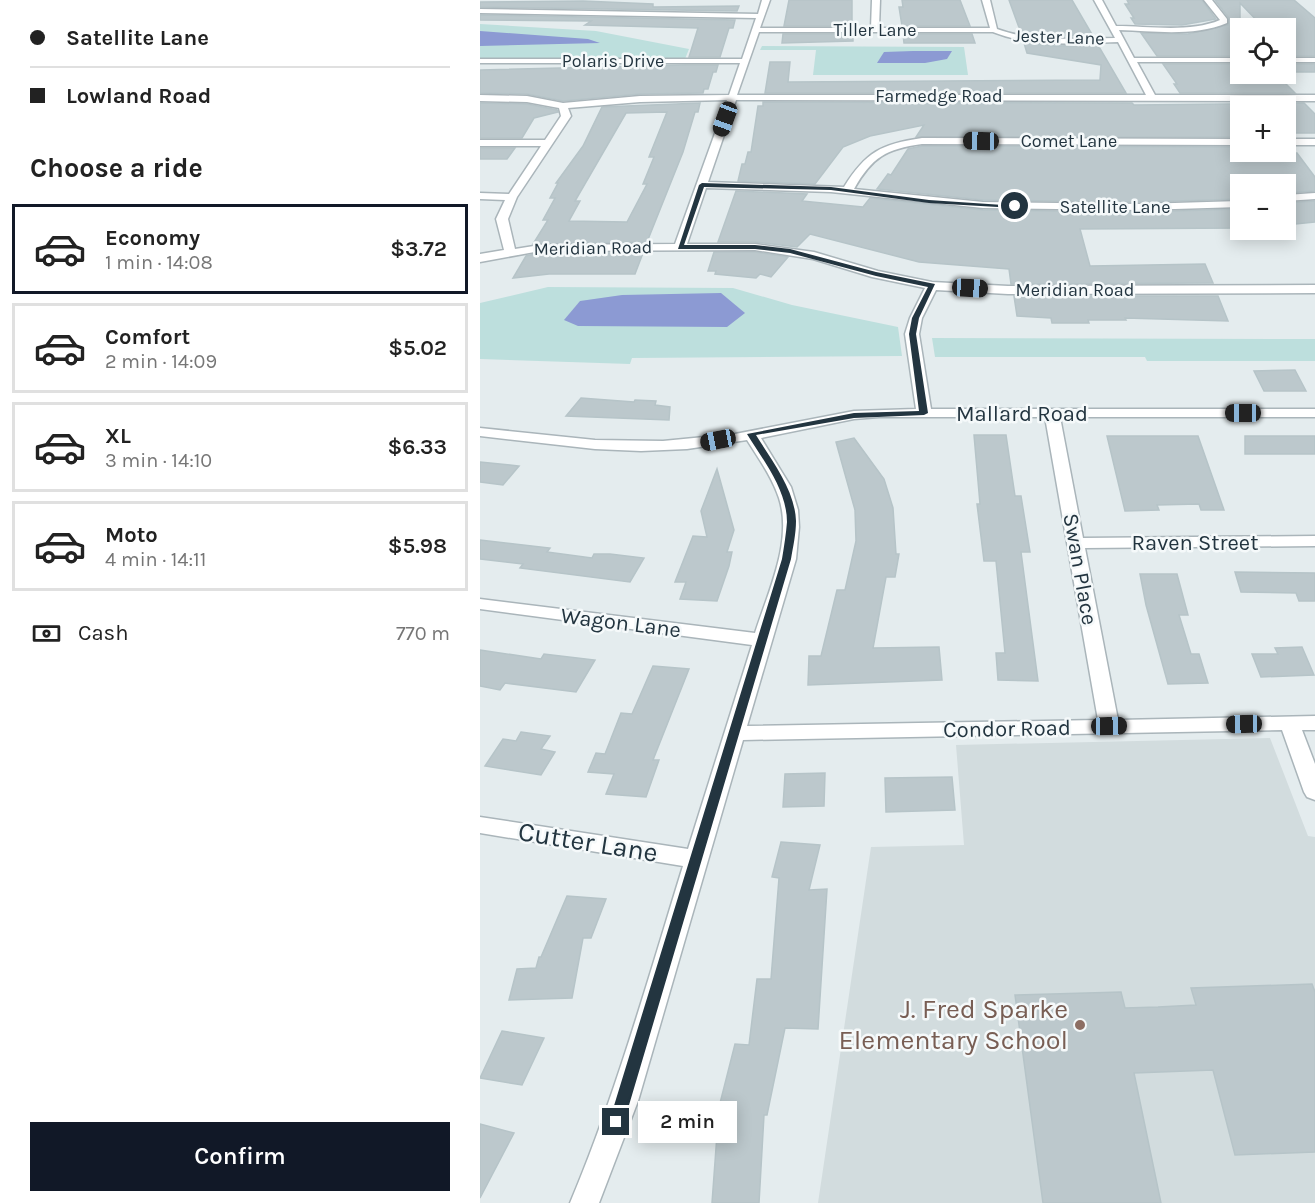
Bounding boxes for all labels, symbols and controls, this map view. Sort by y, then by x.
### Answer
map controls [1230,18,1296,240]
button: locate [1230,18,1296,84]
street label: Tiller Lane [834,19,916,41]
street label: Jester Lane [1013,24,1105,50]
text: Satellite Lane [66,25,209,51]
street label: Polaris Drive [562,50,664,72]
text: Lowland Road [66,83,211,109]
street label: Farmedge Road [875,85,1003,107]
button: + [1230,96,1296,162]
car [710,99,740,139]
street label: Comet Lane [1021,130,1117,152]
car [963,132,999,150]
text: Choose a ride [30,152,203,184]
button: − [1230,174,1296,240]
route start [1001,192,1028,219]
street label: Satellite Lane [1060,196,1170,218]
icon: car [33,222,87,276]
text: Economy [105,225,200,251]
text: $3.72 [390,236,447,262]
street label: Meridian Road [533,236,653,260]
text: 1 min · 14:08 [105,251,213,274]
car [952,278,988,298]
street label: Meridian Road [1016,279,1134,301]
icon: car [33,321,87,375]
text: Comfort [105,324,190,350]
text: $5.02 [388,335,447,361]
text: 2 min · 14:09 [105,350,217,373]
street label: Mallard Road [956,401,1088,427]
car [1225,404,1261,422]
icon: car [33,420,87,474]
text: XL [105,423,131,449]
car [699,428,737,452]
text: $6.33 [388,434,447,460]
text: 3 min · 14:10 [105,449,212,472]
street label: Swan Place [1057,511,1103,627]
icon: car [33,519,87,573]
text: Moto [105,522,158,548]
street label: Raven Street [1132,530,1258,556]
text: $5.98 [388,533,447,559]
text: 4 min · 14:11 [105,548,206,571]
street label: Wagon Lane [559,603,683,643]
icon: cash [30,617,63,650]
text: Cash [78,620,128,646]
text: 770 m [396,622,450,645]
street label: Condor Road [943,715,1071,743]
car [1226,715,1262,733]
car [1091,717,1127,735]
street label: Cutter Lane [516,815,660,869]
place label: J. Fred Sparke Elementary School [839,993,1068,1056]
marker: J. Fred Sparke Elementary School [1073,1018,1087,1032]
callout: 2 min [637,1101,736,1143]
route end [602,1108,629,1135]
text: 2 min [660,1110,715,1133]
button: Confirm [30,1122,450,1191]

